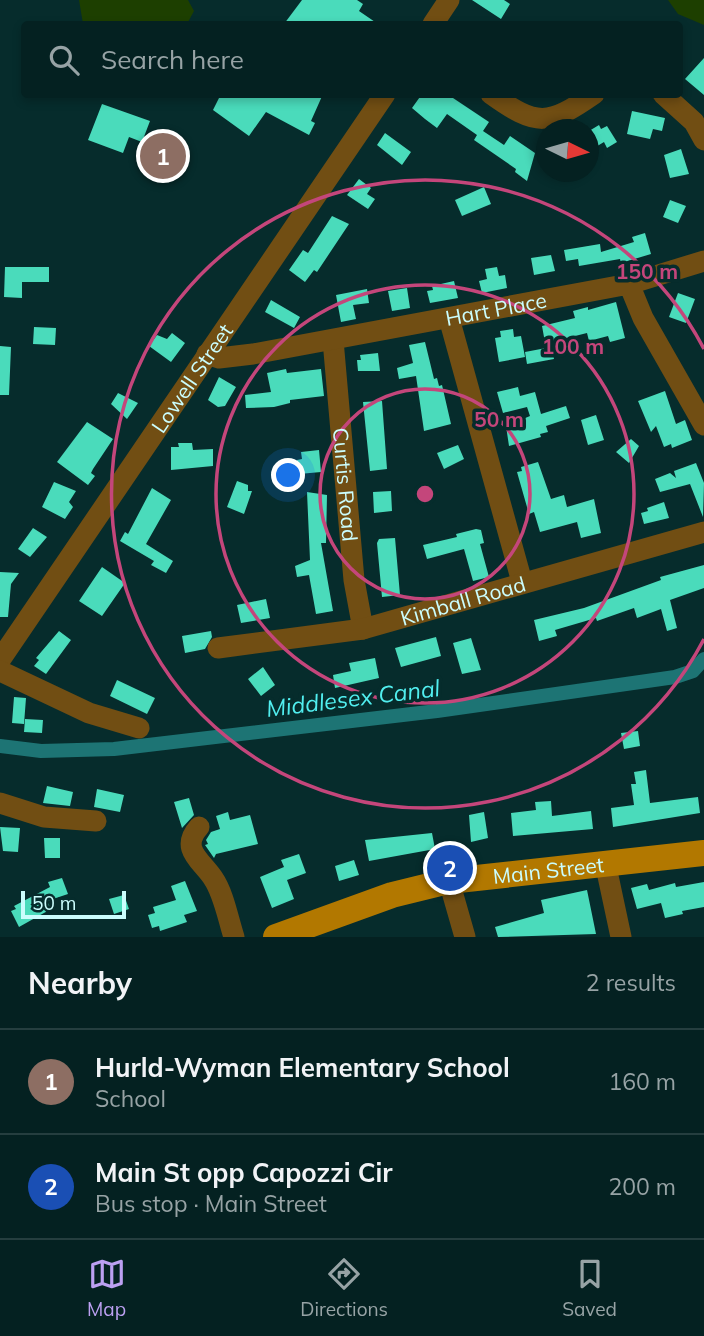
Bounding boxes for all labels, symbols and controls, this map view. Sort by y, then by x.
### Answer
search box [21,21,683,98]
icon: search [45,41,83,79]
text: Search here [101,43,244,76]
north arrow [536,119,599,182]
pin: 1 [140,130,186,182]
text: 150 m [616,258,678,284]
street label: Hart Place [443,287,549,331]
street label: Lowell Street [146,319,238,438]
text: 100 m [542,333,604,359]
text: 50 m [474,406,524,432]
street label: Curtis Road [328,426,364,542]
your location [271,458,305,492]
centre of rings [413,482,437,506]
street label: Kimball Road [397,570,528,631]
water label: Middlesex Canal [264,673,442,723]
pin: 2 [427,842,473,894]
street label: Main Street [491,851,605,889]
scale bar [21,888,126,920]
text: 50 m [32,891,76,915]
text: Nearby [28,964,132,1002]
text: 2 results [586,968,676,997]
text: Hurld-Wyman Elementary School [95,1051,510,1084]
text: 1 [44,1067,58,1096]
text: 160 m [608,1067,676,1096]
text: School [95,1084,166,1113]
text: Main St opp Capozzi Cir [95,1156,393,1189]
text: 2 [44,1172,58,1201]
text: 200 m [608,1172,676,1201]
text: Bus stop · Main Street [95,1189,327,1218]
tab: Map [87,1255,126,1321]
tab: Directions [300,1255,388,1321]
tab: Saved [562,1255,617,1321]

